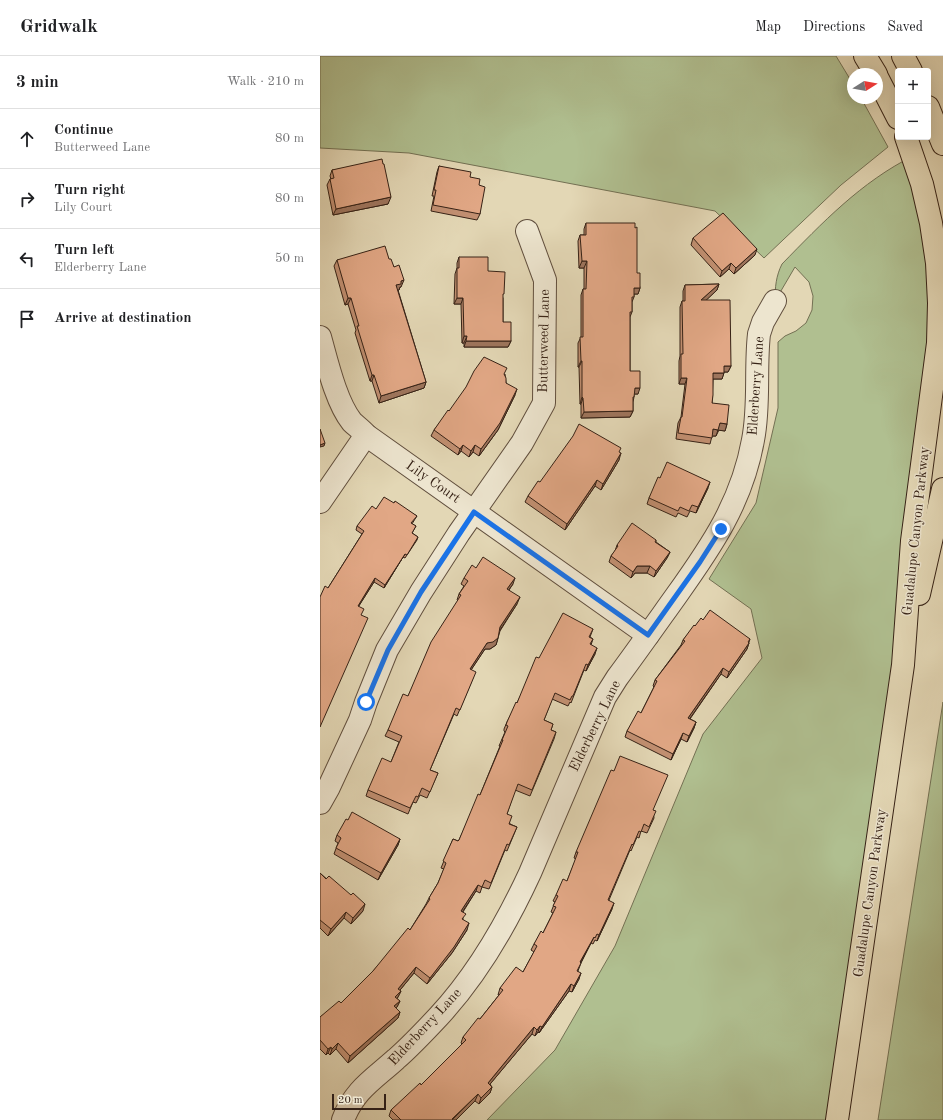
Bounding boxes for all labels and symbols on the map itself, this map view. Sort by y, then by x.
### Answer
north arrow [847,68,883,104]
street label: Butterweed Lane [536,289,552,393]
street label: Elderberry Lane [746,336,766,436]
street label: Guadalupe Canyon Parkway [900,445,932,616]
street label: Lily Court [403,458,463,506]
route end [712,520,730,538]
street label: Elderberry Lane [567,678,623,774]
route start [357,693,375,711]
street label: Guadalupe Canyon Parkway [851,807,889,978]
street label: Elderberry Lane [386,986,464,1068]
scale bar [332,1092,386,1111]

